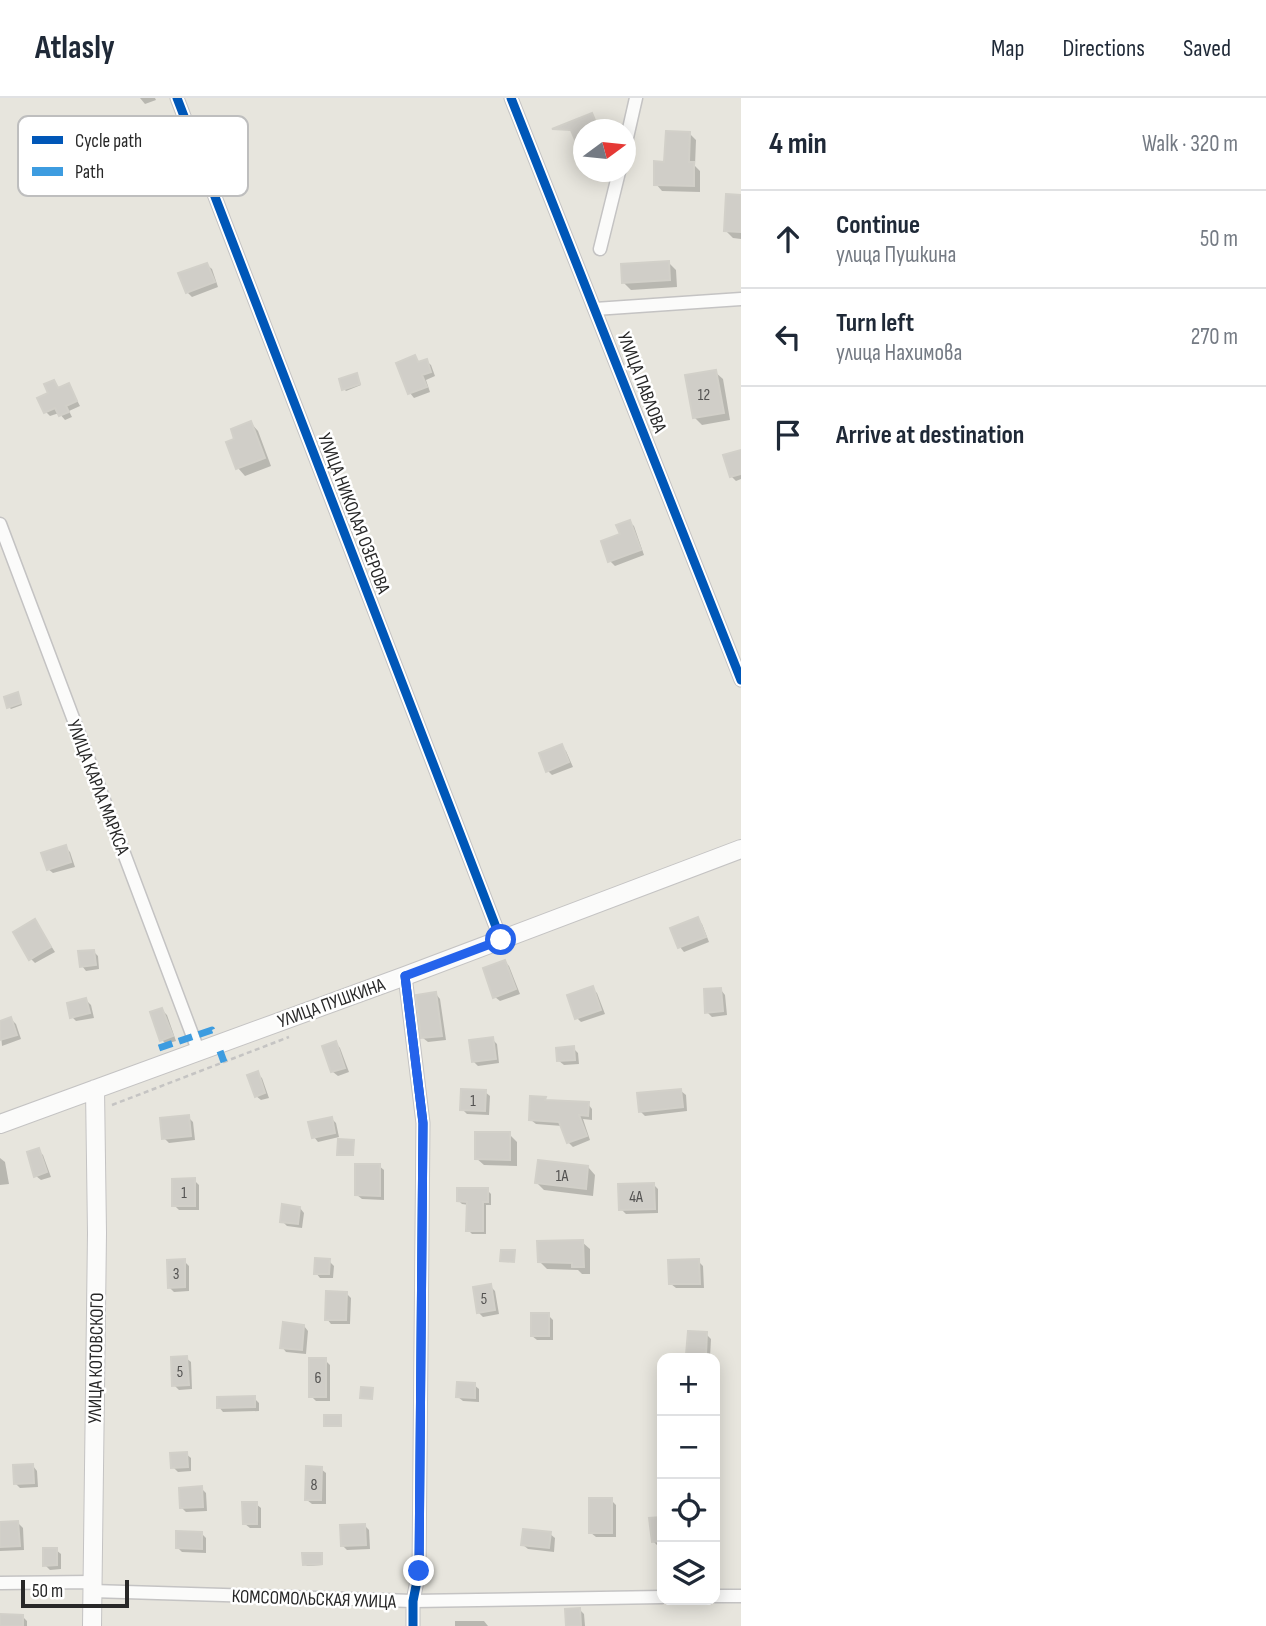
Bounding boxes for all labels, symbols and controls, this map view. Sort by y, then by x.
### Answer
text: Atlasly [35,28,115,68]
text: Map [991,34,1024,63]
text: Directions [1062,34,1145,63]
text: Saved [1183,34,1231,63]
legend [18,116,248,196]
north arrow [573,119,636,182]
text: 4 min [769,126,827,162]
text: Cycle path [75,130,142,153]
text: Walk · 320 m [1142,130,1238,158]
text: Path [75,161,104,184]
text: Continue [836,210,920,241]
icon: ahead [769,220,807,258]
text: 50 m [1200,225,1238,253]
text: улица Пушкина [836,241,956,269]
text: Turn left [836,308,914,339]
icon: left [769,318,807,356]
text: 270 m [1191,323,1238,351]
street label: УЛИЦА ПАВЛОВА [612,329,672,437]
text: улица Нахимова [836,339,962,367]
house number: 12 [698,386,710,405]
icon: arrive [769,416,807,454]
text: Arrive at destination [836,420,1024,451]
street label: УЛИЦА НИКОЛАЯ ОЗЕРОВА [312,430,395,598]
street label: УЛИЦА КАРЛА МАРКСА [61,717,134,859]
route start [485,924,516,955]
street label: УЛИЦА ПУШКИНА [275,973,389,1033]
house number: 1 [470,1092,476,1111]
house number: 1А [556,1167,568,1186]
house number: 1 [181,1184,187,1203]
house number: 4А [629,1188,643,1207]
house number: 3 [173,1265,179,1284]
house number: 5 [481,1290,487,1309]
street label: УЛИЦА КОТОВСКОГО [84,1292,109,1424]
map controls [657,1353,720,1605]
button: + [657,1353,720,1416]
house number: 5 [177,1363,183,1382]
house number: 6 [314,1369,322,1388]
button: − [657,1416,720,1479]
house number: 8 [310,1476,318,1495]
button: locate [657,1479,720,1542]
button: layers [657,1542,720,1605]
route end [403,1555,434,1586]
scale bar [21,1577,130,1609]
text: 50 m [32,1580,63,1603]
street label: КОМСОМОЛЬСКАЯ УЛИЦА [231,1585,397,1614]

